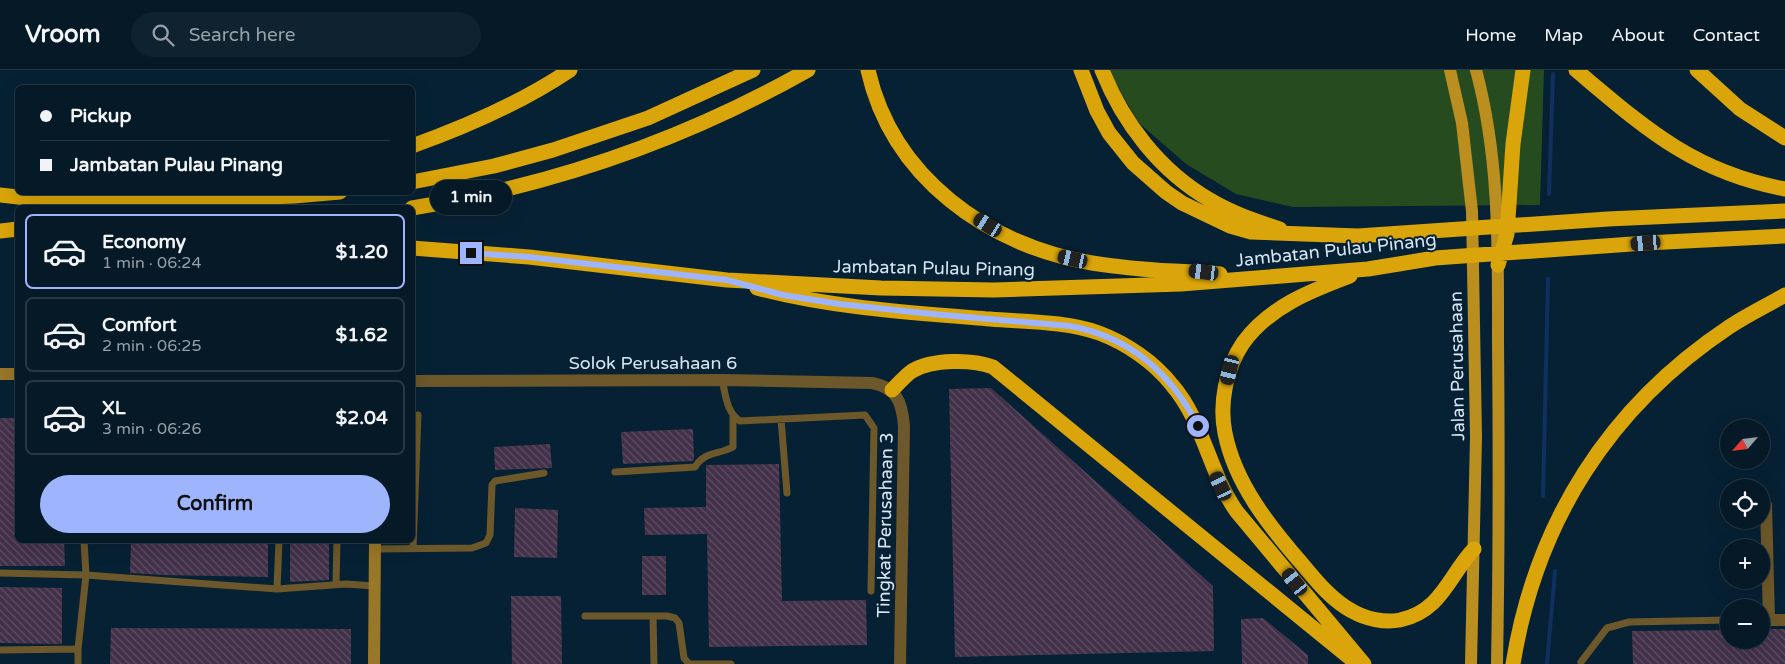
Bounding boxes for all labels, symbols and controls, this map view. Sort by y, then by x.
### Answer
search box [131,12,481,57]
text: Vroom [25,20,101,49]
icon: search [149,21,177,49]
text: Search here [189,24,296,46]
text: Home [1465,24,1516,46]
text: Map [1544,24,1583,46]
text: About [1611,24,1665,46]
text: Contact [1693,24,1760,46]
text: Pickup [70,105,131,127]
text: Jambatan Pulau Pinang [70,154,283,176]
callout: 1 min [430,180,512,216]
text: 1 min [450,187,492,207]
car [971,211,1004,239]
icon: car [42,229,87,274]
street label: Jambatan Pulau Pinang [1234,229,1438,271]
text: Economy [102,231,186,253]
car [1630,234,1661,252]
text: $1.20 [336,241,388,263]
route end [460,242,482,264]
car [1056,248,1089,270]
text: 1 min · 06:24 [102,253,201,273]
street label: Jambatan Pulau Pinang [833,255,1035,281]
car [1188,263,1219,281]
street label: Jalan Perusahaan [1445,291,1469,441]
icon: car [42,312,87,357]
text: Comfort [102,314,176,336]
text: $1.62 [336,324,388,346]
text: 2 min · 06:25 [102,336,201,356]
street label: Solok Perusahaan 6 [569,352,737,374]
car [1219,354,1240,386]
icon: car [42,395,87,440]
text: XL [102,397,126,419]
text: $2.04 [336,407,388,429]
route start [1187,415,1209,437]
text: 3 min · 06:26 [102,419,201,439]
north arrow [1720,419,1770,469]
map controls [1720,419,1770,649]
street label: Tingkat Perusahaan 3 [872,432,898,618]
car [1207,469,1234,503]
button: Confirm [40,475,390,533]
button: locate [1720,479,1770,529]
button: + [1720,539,1770,589]
car [1279,566,1310,598]
button: − [1720,599,1770,649]

